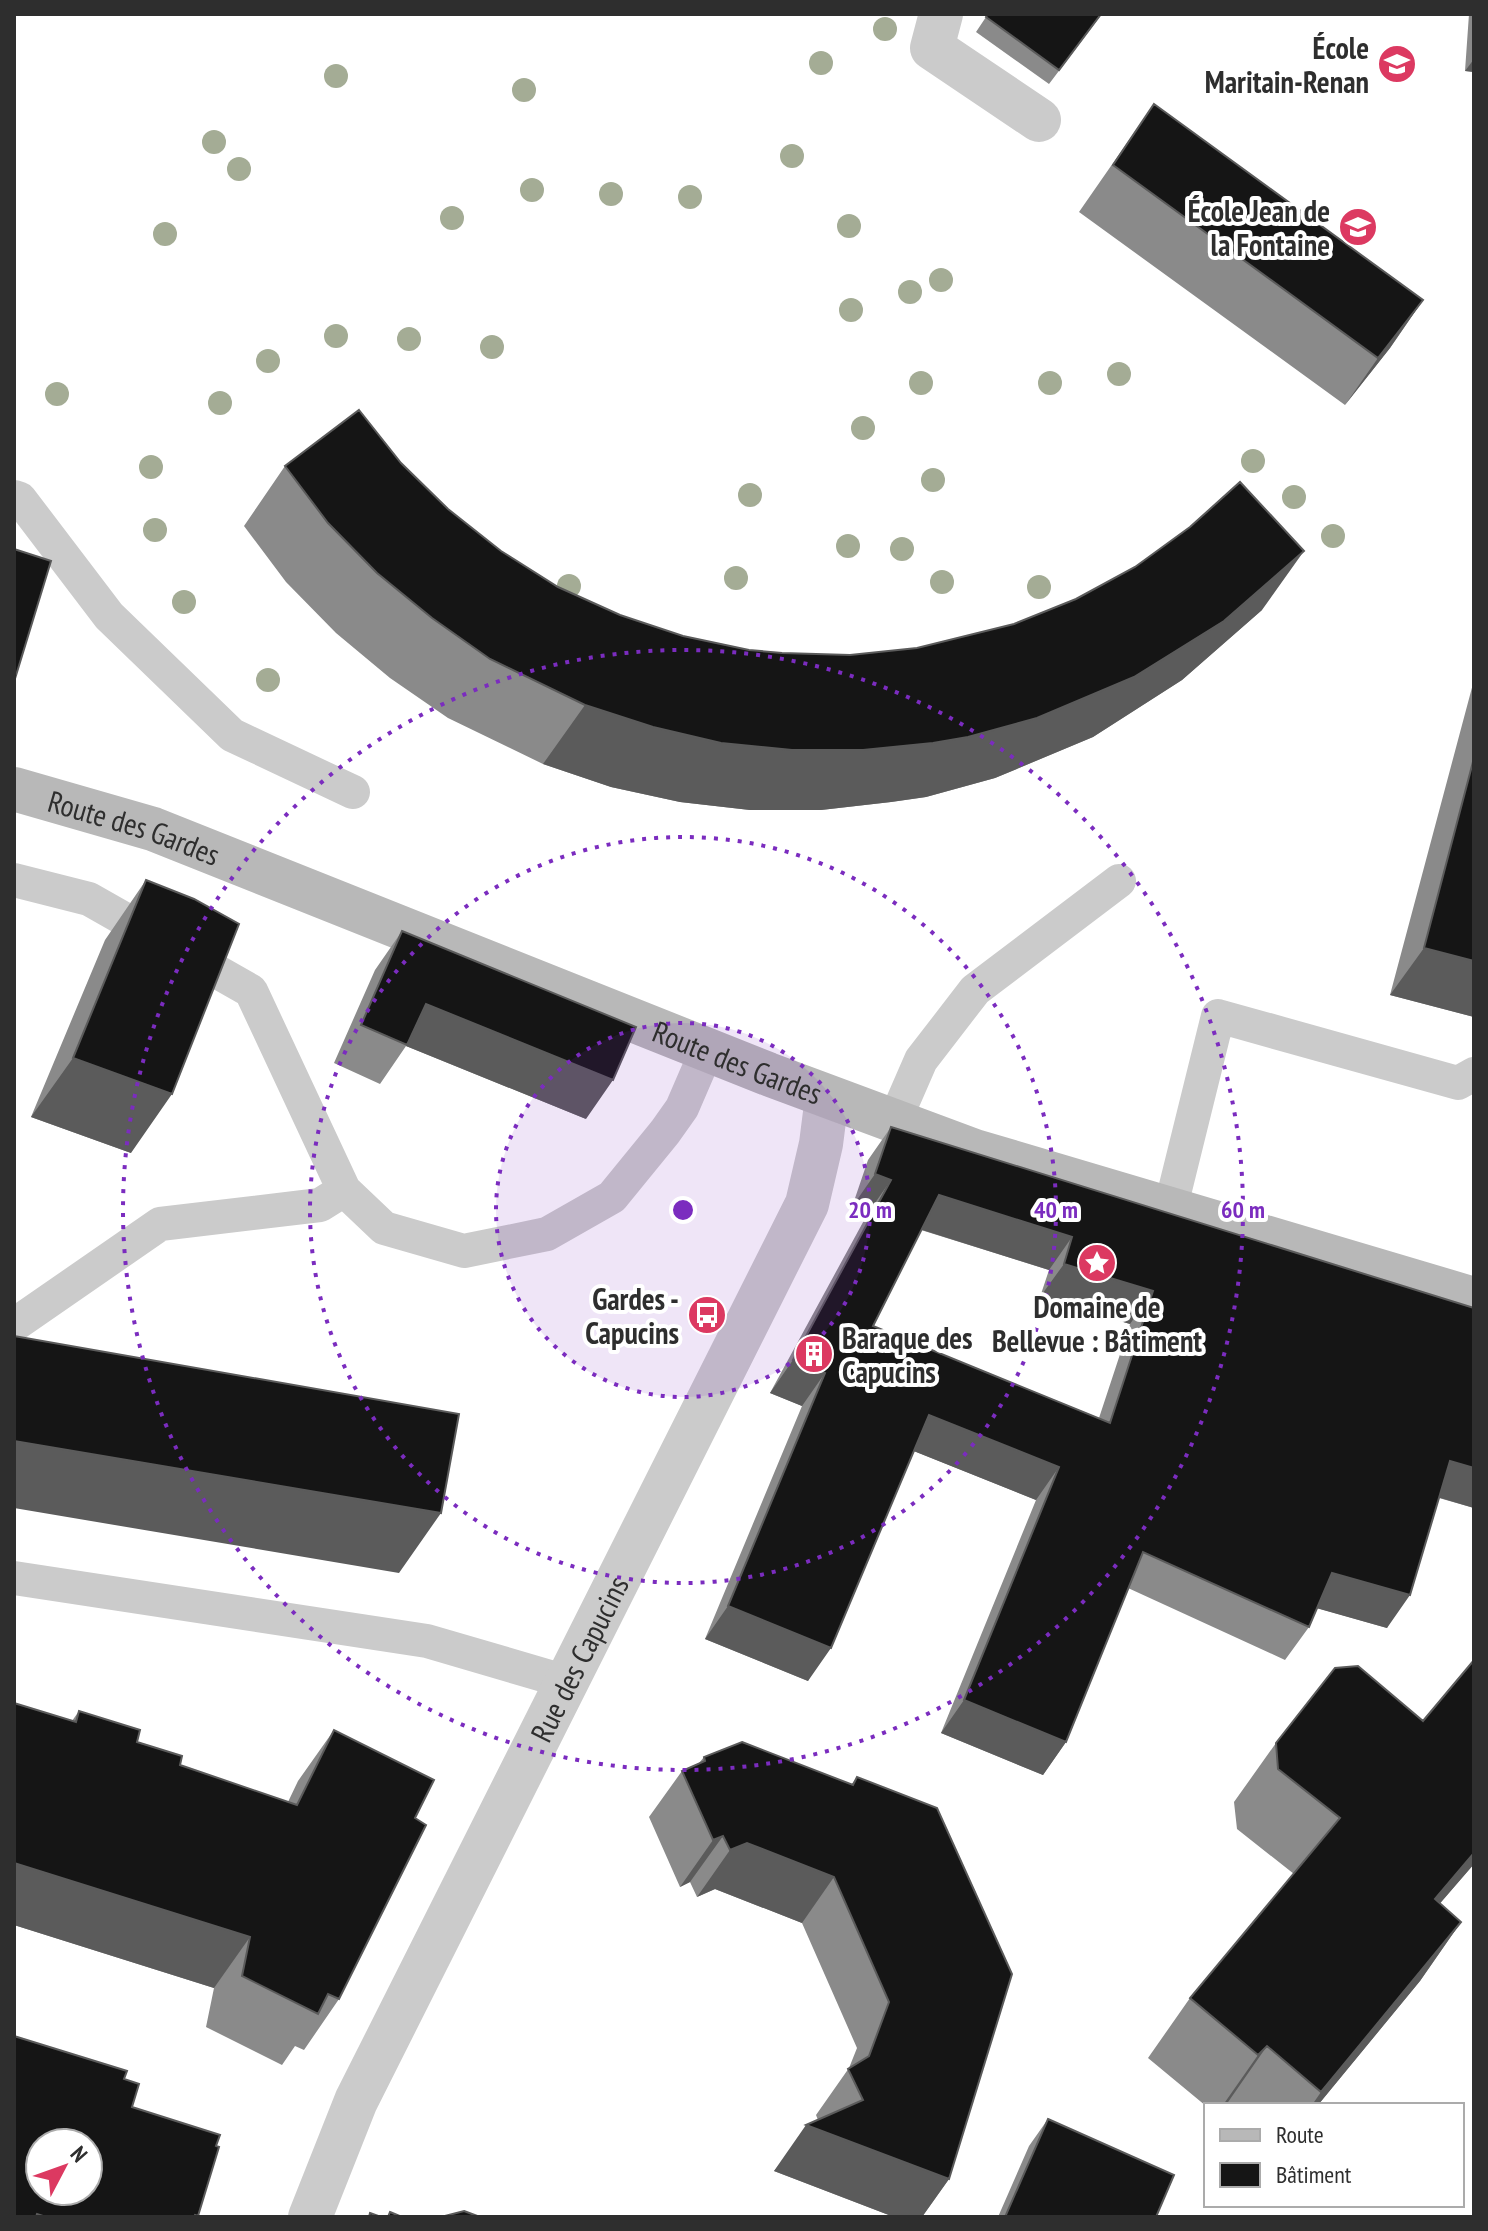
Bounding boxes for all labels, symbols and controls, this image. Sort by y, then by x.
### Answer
place label: École Maritain-Renan [1205,28,1369,101]
school or university icon: École Maritain-Renan [1376,43,1418,85]
place label: École Jean de la Fontaine [1188,191,1330,264]
school or university icon: École Jean de la Fontaine [1337,206,1379,248]
street label: Route des Gardes [44,780,226,873]
street label: Route des Gardes [648,1011,828,1112]
text: 20 m [848,1194,892,1225]
text: 40 m [1034,1194,1078,1225]
text: 60 m [1221,1194,1265,1225]
centre of rings [669,1196,697,1224]
place icon: Domaine de Bellevue : Bâtiment [1076,1242,1118,1284]
place label: Gardes - Capucins [585,1279,679,1352]
place label: Domaine de Bellevue : Bâtiment [992,1287,1202,1360]
bus stop icon: Gardes - Capucins [686,1294,728,1336]
place label: Baraque des Capucins [842,1318,973,1391]
building icon: Baraque des Capucins [793,1333,835,1375]
street label: Rue des Capucins [521,1569,636,1748]
legend [1204,2103,1464,2207]
text: Route [1276,2119,1324,2150]
north arrow [24,2127,104,2207]
text: N [65,2140,94,2168]
text: Bâtiment [1276,2159,1352,2190]

